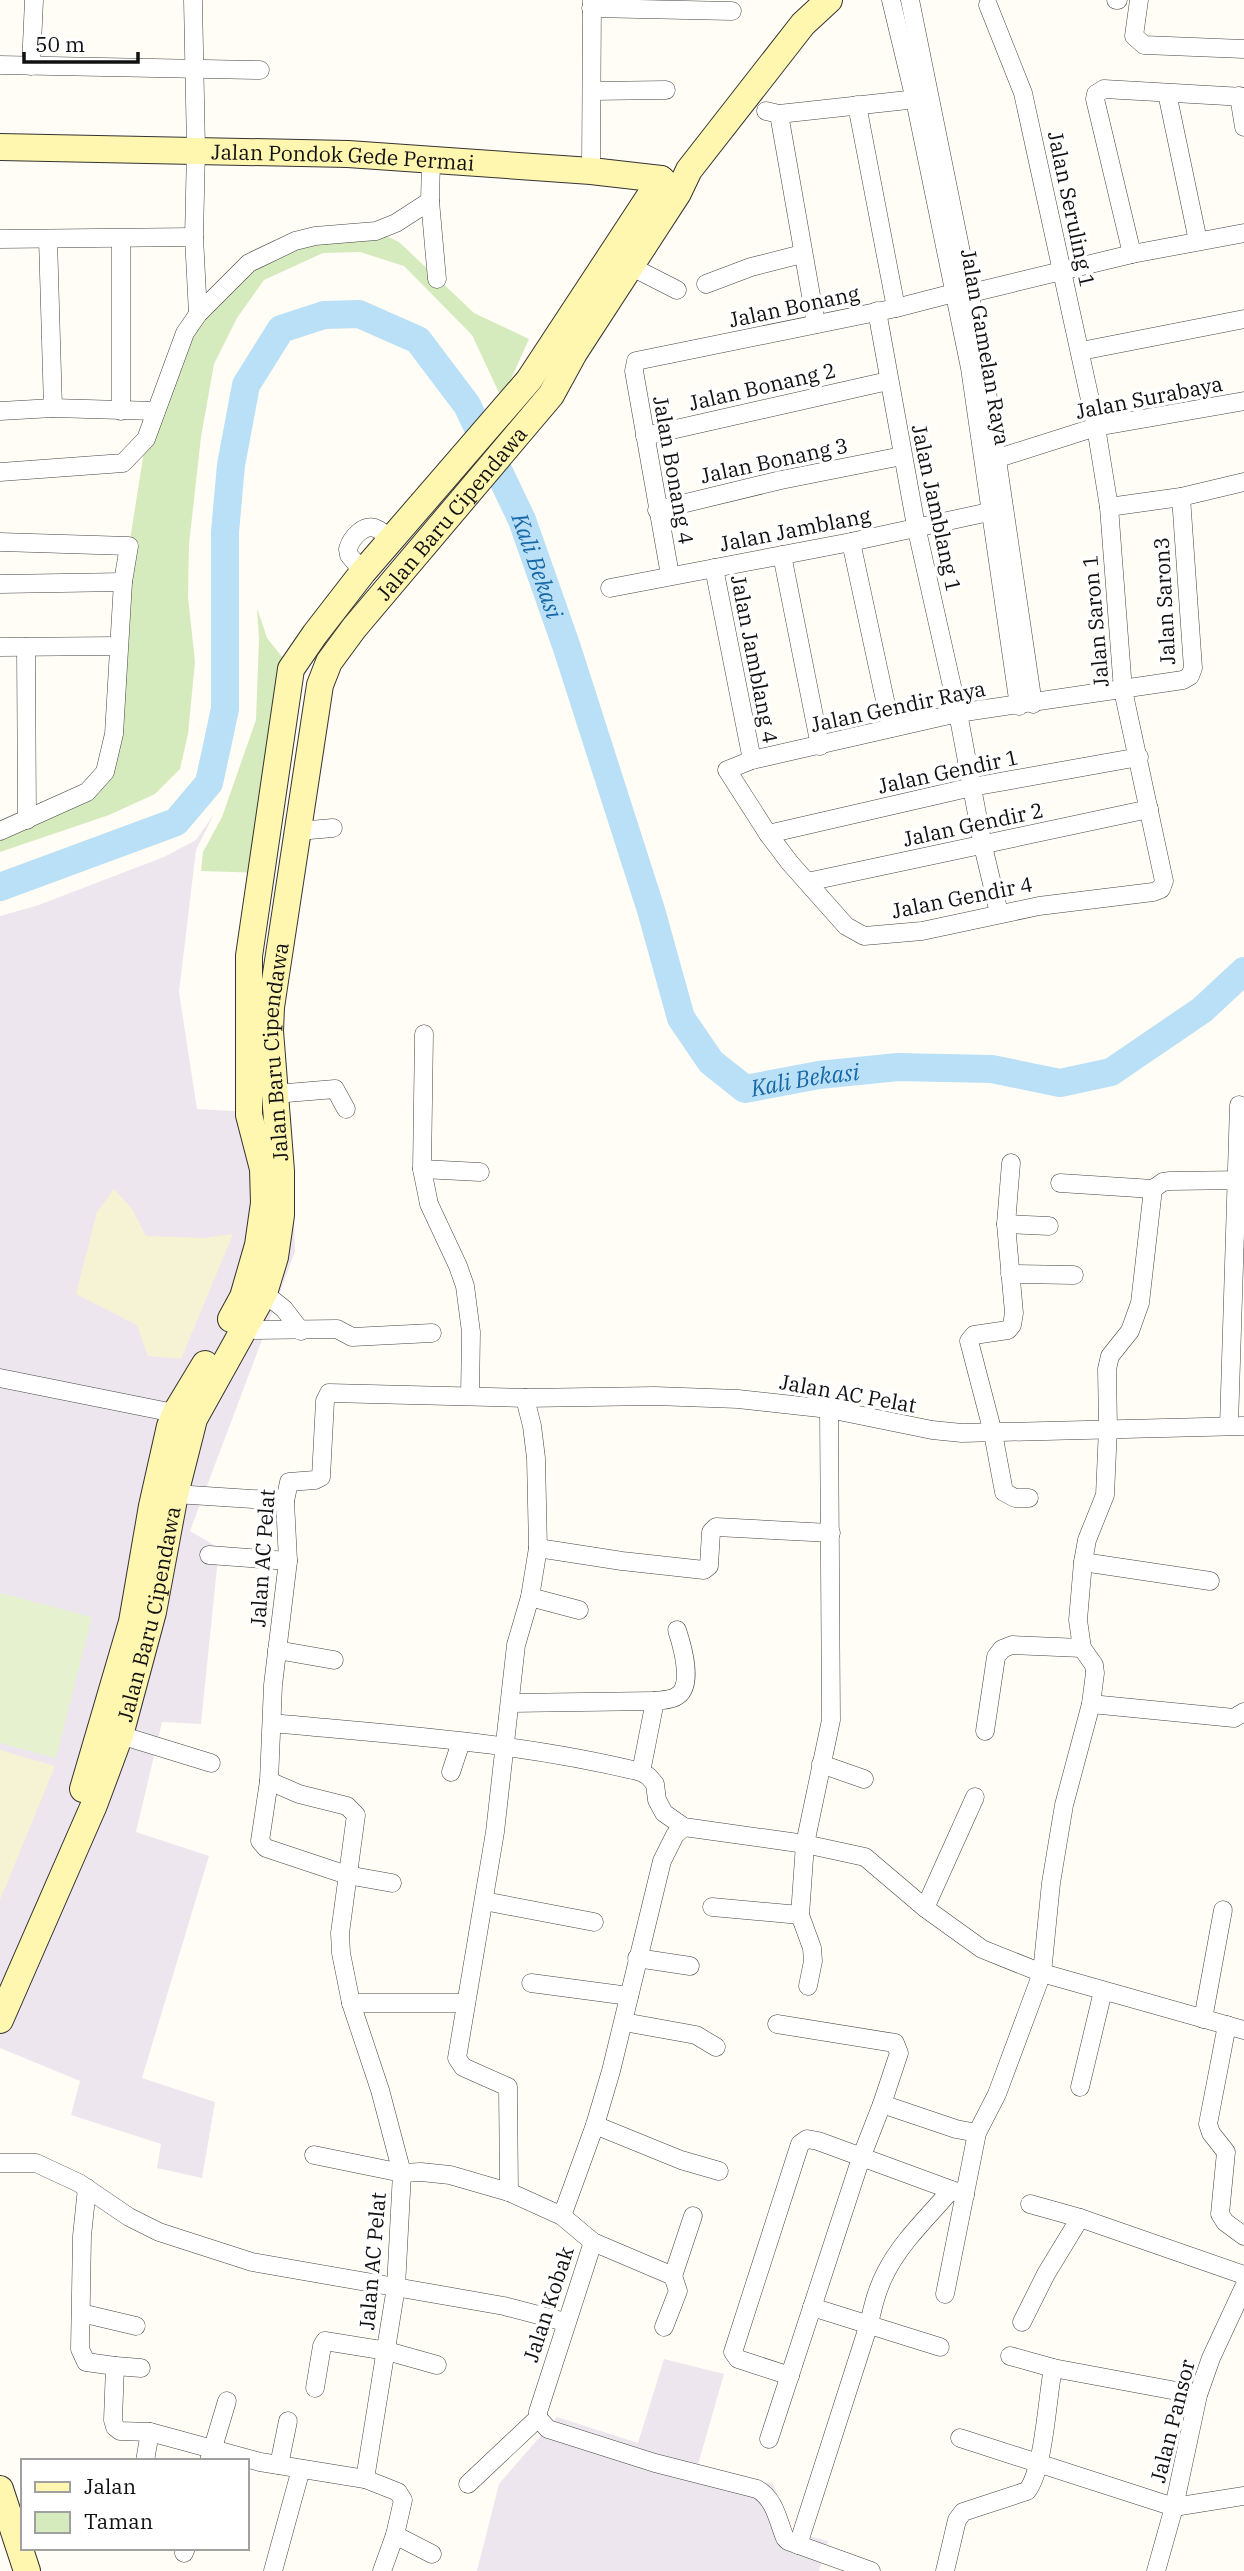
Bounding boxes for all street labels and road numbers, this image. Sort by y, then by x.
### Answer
street label: Jalan Seruling 1 [1042,129,1102,289]
street label: Jalan Pondok Gede Permai [211,137,475,177]
street label: Jalan Gamelan Raya [955,247,1017,447]
street label: Jalan Bonang [726,278,862,333]
street label: Jalan Bonang 2 [686,355,838,417]
street label: Jalan Surabaya [1073,369,1225,425]
street label: Jalan Bonang 4 [647,394,701,546]
street label: Jalan Baru Cipendawa [370,420,533,606]
street label: Jalan Jamblang 1 [906,422,968,594]
street label: Jalan Bonang 3 [698,431,850,489]
street label: Jalan Jamblang [717,501,873,557]
street label: Jalan Saron3 [1147,536,1181,666]
street label: Jalan Saron 1 [1075,554,1115,688]
street label: Jalan Jamblang 4 [725,573,785,745]
street label: Jalan Gendir Raya [808,674,988,738]
street label: Jalan Gendir 1 [875,742,1021,800]
street label: Jalan Gendir 2 [900,795,1046,853]
street label: Jalan Gendir 4 [889,870,1035,924]
street label: Jalan Baru Cipendawa [256,940,295,1162]
street label: Jalan AC Pelat [777,1367,919,1419]
street label: Jalan AC Pelat [243,1488,281,1628]
street label: Jalan Baru Cipendawa [110,1504,186,1724]
street label: Jalan AC Pelat [352,2191,392,2331]
street label: Jalan Kobak [516,2242,580,2365]
street label: Jalan Pansor [1143,2356,1201,2486]

